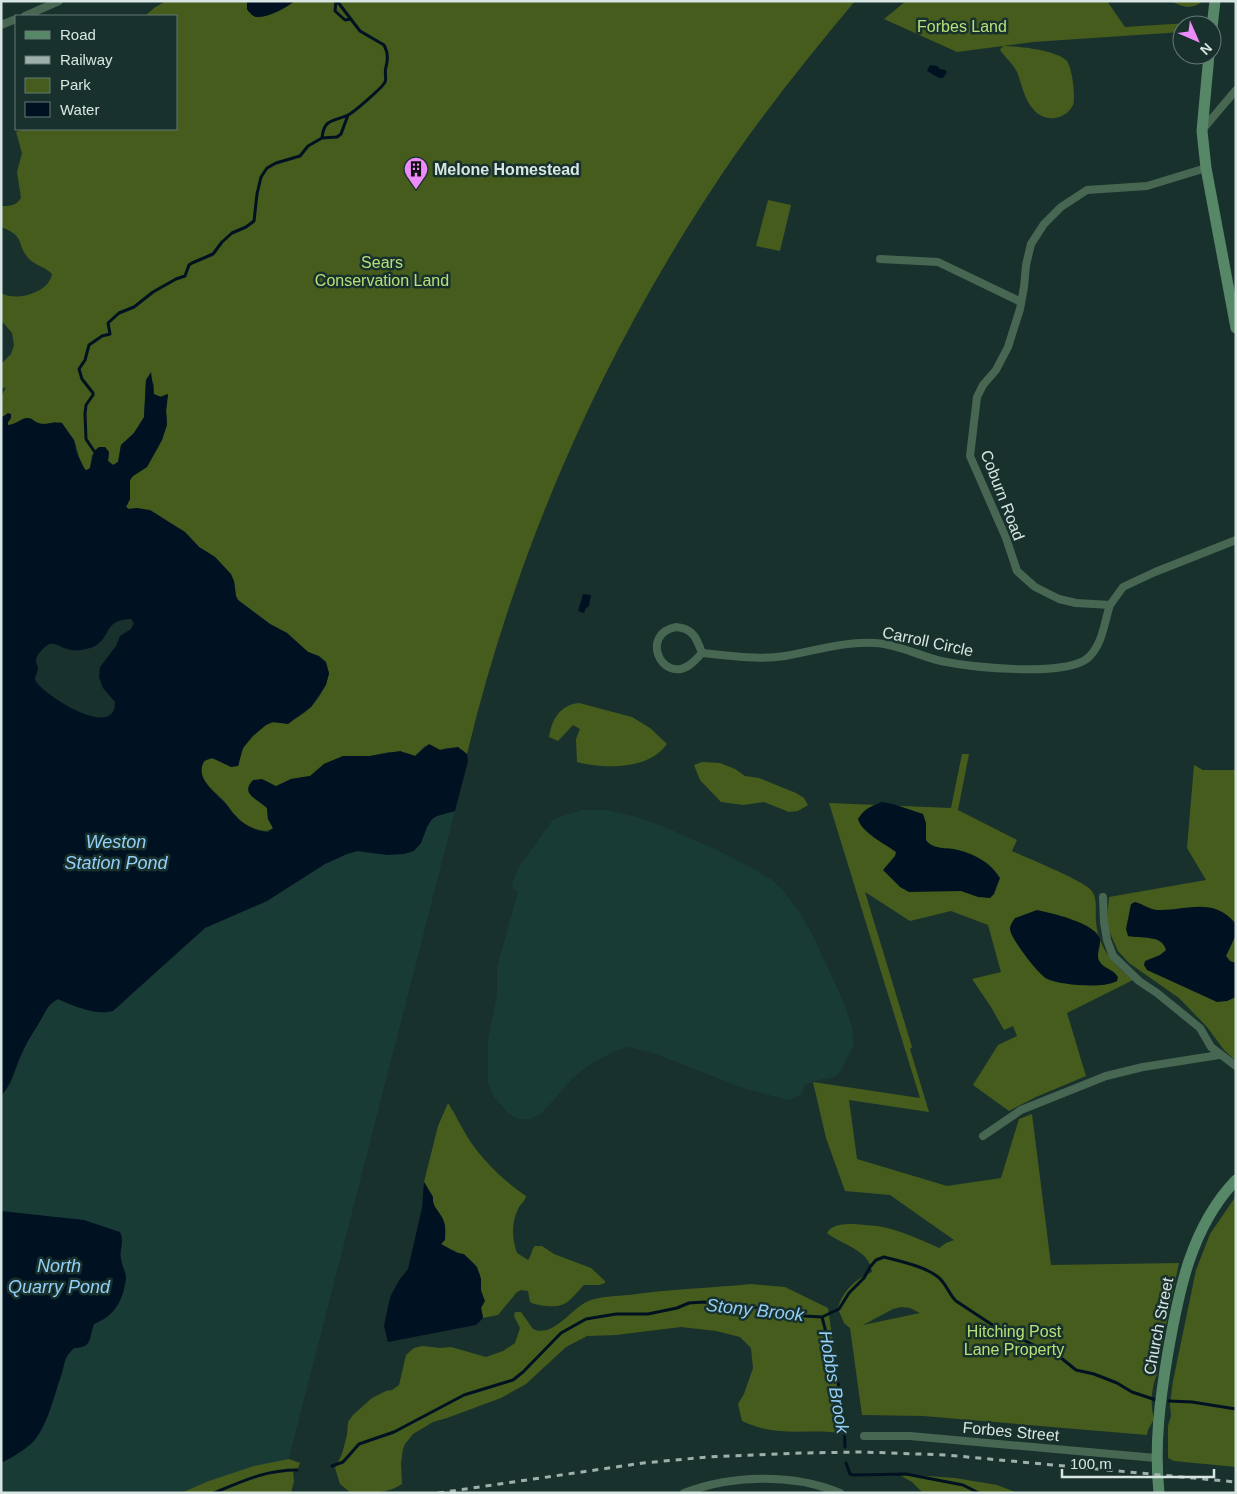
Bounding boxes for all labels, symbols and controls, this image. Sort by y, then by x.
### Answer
legend [15,15,178,130]
north arrow [1172,15,1222,65]
park label: Forbes Land [917,18,1007,35]
text: Road [60,26,96,43]
text: N [1197,40,1215,58]
text: Railway [60,51,113,68]
text: Park [60,76,91,93]
text: Water [60,101,99,118]
building icon: Melone Homestead [403,156,429,190]
place label: Melone Homestead [434,161,580,178]
park label: Sears Conservation Land [315,254,449,289]
street label: Coburn Road [978,448,1028,543]
street label: Carroll Circle [881,624,975,659]
water label: Weston Station Pond [64,832,169,873]
water label: North Quarry Pond [8,1256,111,1297]
street label: Church Street [1141,1275,1176,1376]
water label: Stony Brook [705,1295,806,1325]
park label: Hitching Post Lane Property [964,1323,1064,1358]
water label: Hobbs Brook [815,1329,853,1436]
street label: Forbes Street [962,1419,1061,1444]
scale bar [1062,1446,1214,1478]
text: 100 m [1070,1455,1112,1472]

